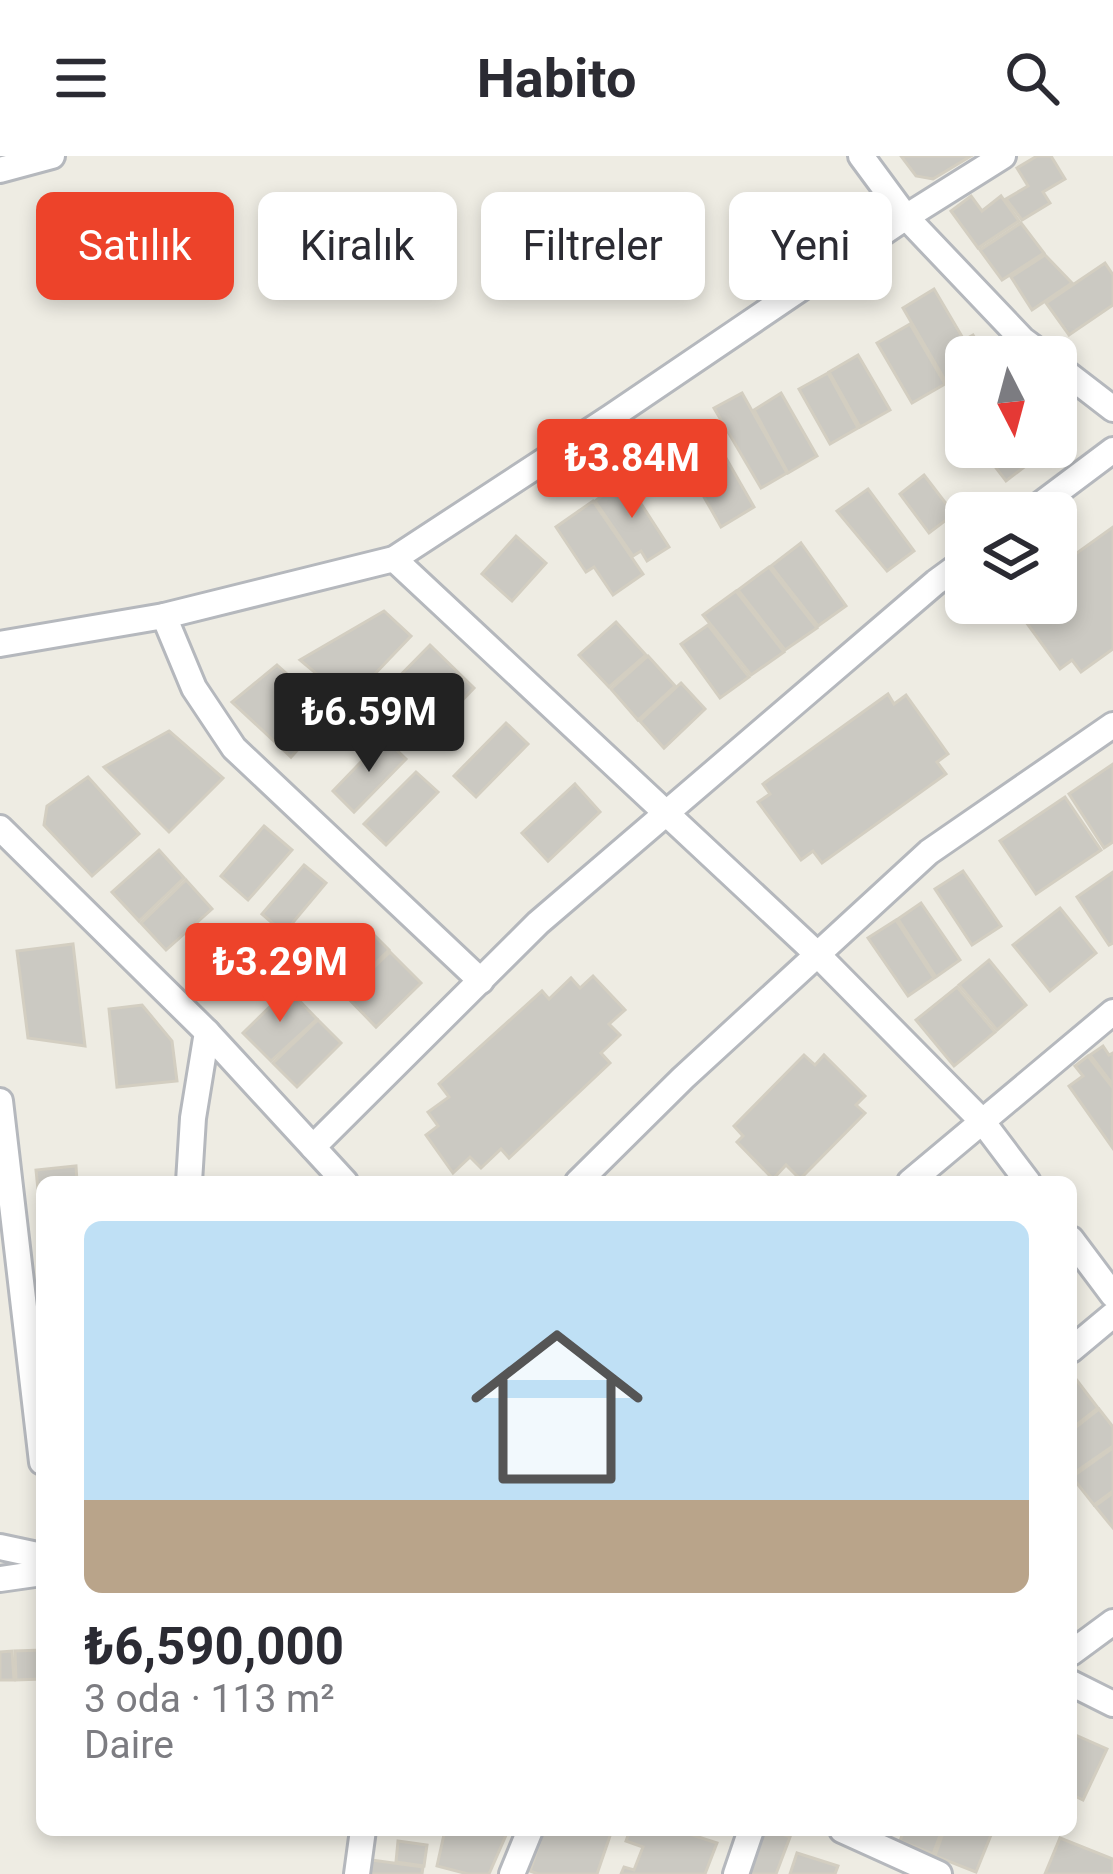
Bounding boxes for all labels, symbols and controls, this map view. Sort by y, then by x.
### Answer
icon: menu [48,45,114,111]
icon: search [999,45,1065,111]
text: Habito [477,47,636,110]
chip: Satılık [36,192,234,300]
chip: Kiralık [258,192,457,300]
chip: Filtreler [481,192,705,300]
chip: Yeni [729,192,892,300]
north arrow [945,336,1077,468]
map controls [945,336,1077,624]
pin: ₺3.84M [534,419,730,521]
text: ₺3.84M [564,435,700,481]
button: layers [945,492,1077,624]
pin: ₺6.59M [271,673,467,775]
text: ₺6.59M [301,689,437,735]
pin: ₺3.29M [182,923,378,1025]
text: ₺3.29M [212,939,348,985]
icon: home [449,1299,665,1515]
text: ₺6,590,000 [84,1617,344,1676]
text: 3 oda · 113 m² [84,1676,335,1722]
text: Daire [84,1722,174,1768]

